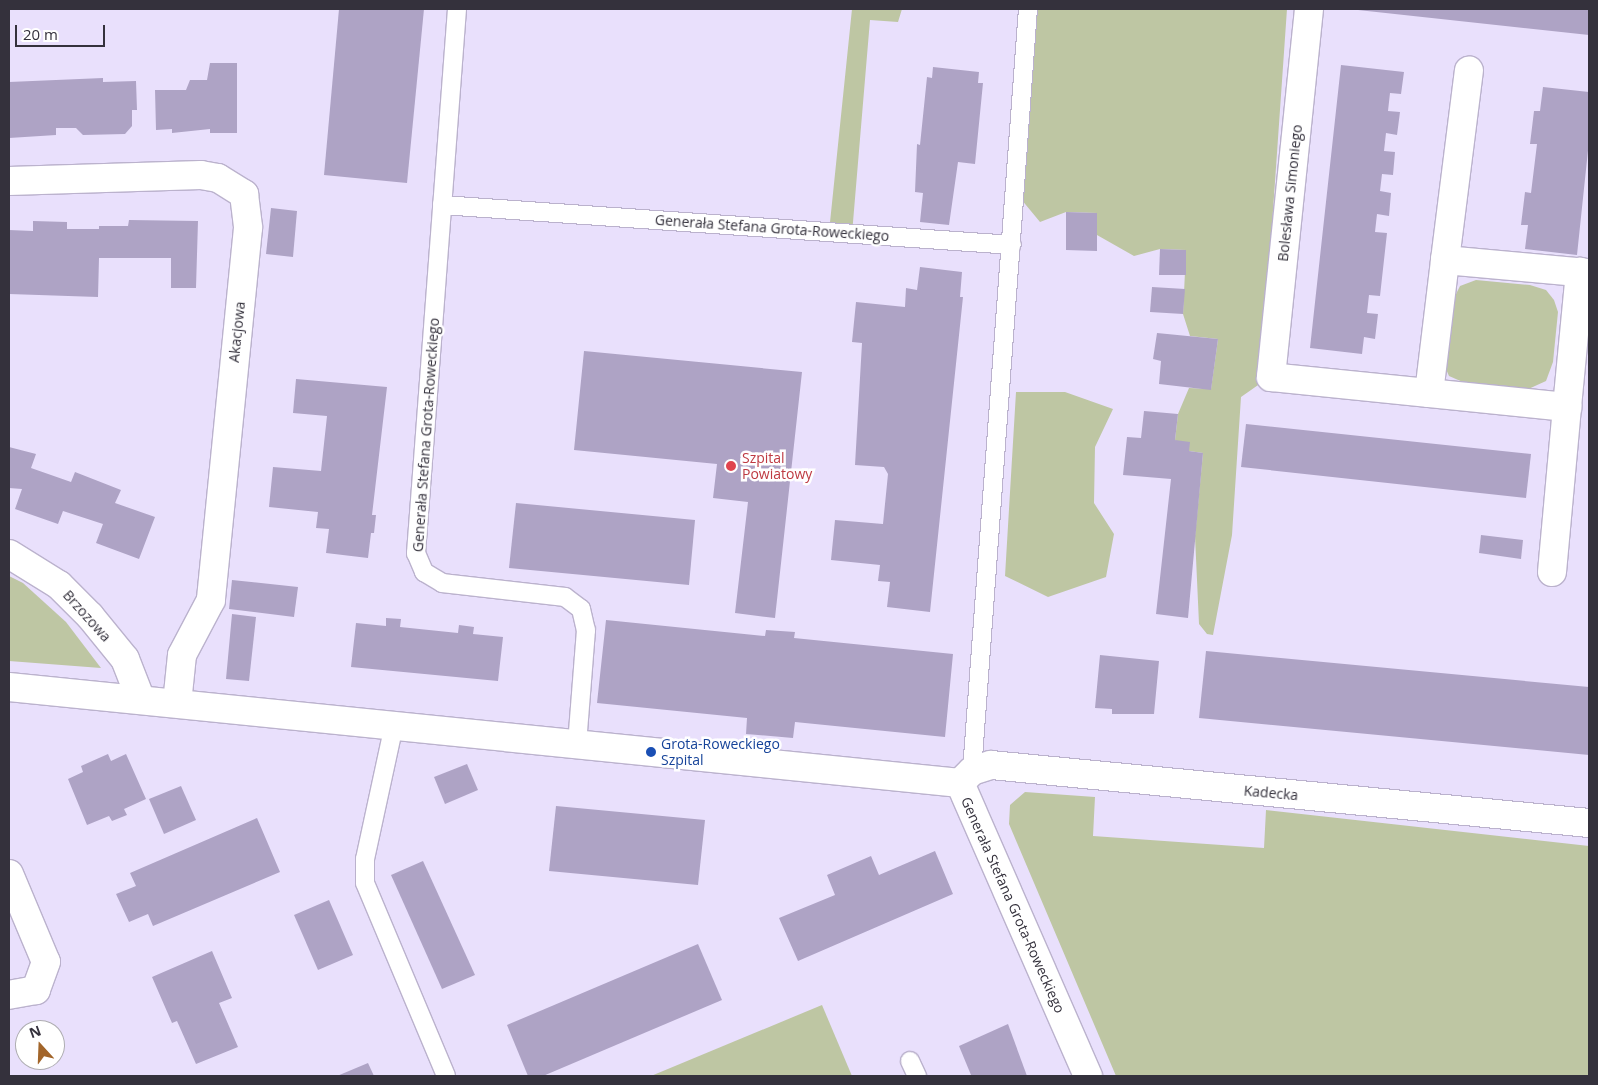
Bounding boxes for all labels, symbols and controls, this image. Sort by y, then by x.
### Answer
scale bar [18,15,108,47]
text: 20 m [23,24,58,44]
street label: Bolesława Simoniego [1274,124,1306,262]
street label: Generała Stefana Grota-Roweckiego [654,211,890,245]
street label: Akacjowa [225,301,249,363]
street label: Generała Stefana Grota-Roweckiego [409,317,443,553]
place label: Szpital Powiatowy [742,450,812,482]
marker: Szpital Powiatowy [724,459,738,473]
street label: Brzozowa [60,587,114,645]
place label: Grota-Roweckiego Szpital [661,736,780,769]
marker: Grota-Roweckiego Szpital [645,746,657,758]
street label: Kadecka [1243,782,1299,804]
street label: Generała Stefana Grota-Roweckiego [958,794,1068,1016]
north arrow [15,1020,65,1070]
text: N [26,1021,44,1042]

